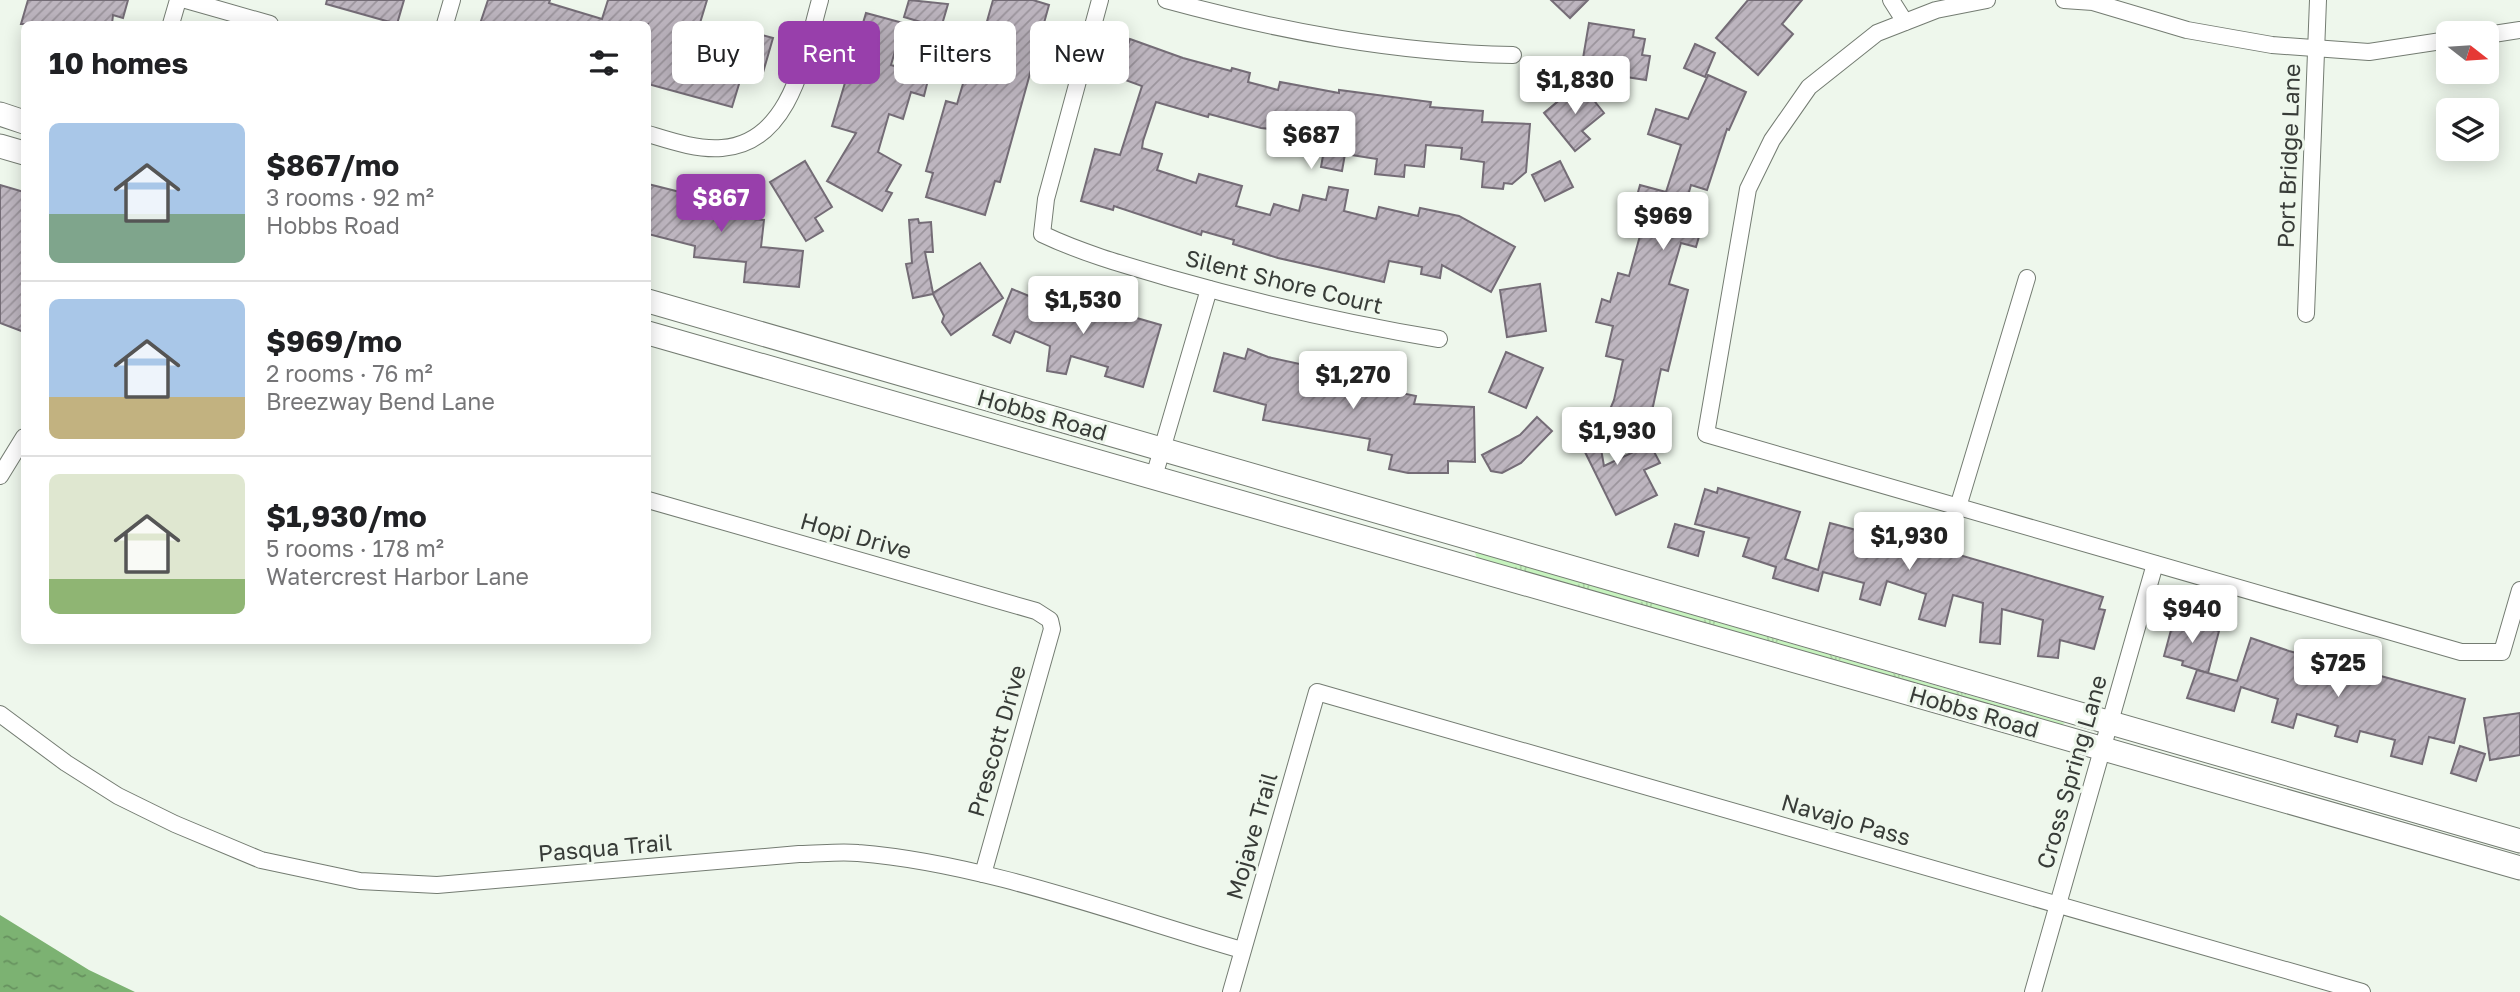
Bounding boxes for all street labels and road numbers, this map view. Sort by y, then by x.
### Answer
street label: Port Bridge Lane [2271,63,2305,249]
street label: Silent Shore Court [1183,243,1386,319]
street label: Hobbs Road [974,382,1110,446]
street label: Hopi Drive [797,506,915,564]
street label: Prescott Drive [961,662,1031,820]
street label: Cross Spring Lane [2030,672,2112,872]
street label: Hobbs Road [1906,679,2042,743]
street label: Mojave Trail [1219,769,1283,903]
street label: Navajo Pass [1778,787,1914,851]
street label: Pasqua Trail [537,827,673,867]

